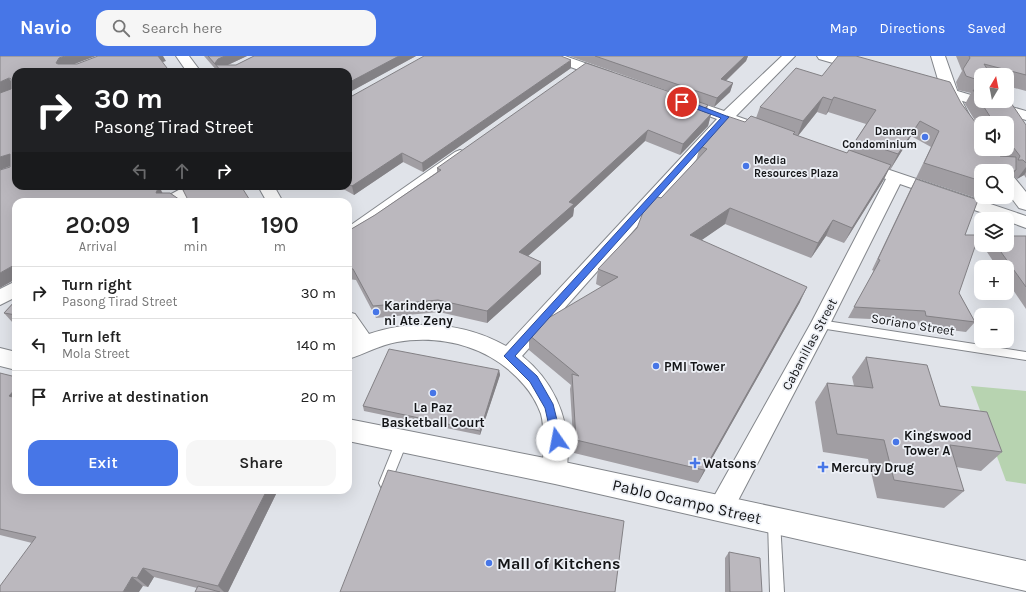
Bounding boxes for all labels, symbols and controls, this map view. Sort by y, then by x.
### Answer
search box [96,10,376,46]
text: Navio [20,17,72,39]
icon: search [110,17,132,39]
text: Search here [142,19,222,37]
text: Map [830,20,858,37]
text: Directions [880,20,945,37]
text: Saved [967,20,1006,37]
north arrow [974,68,1014,108]
map controls [974,68,1014,348]
text: 30 m [94,82,163,115]
icon: right [28,84,80,136]
pin [665,85,699,119]
icon: arrive [671,91,693,113]
text: Pasong Tirad Street [94,116,254,138]
button: sound [974,116,1014,156]
place label: Danarra Condominium [842,125,917,151]
marker: Danarra Condominium [920,132,930,142]
place label: Media Resources Plaza [754,154,838,180]
icon: left [129,160,151,182]
icon: ahead [171,160,193,182]
icon: right [213,160,235,182]
marker: Media Resources Plaza [741,161,751,171]
button: search [974,164,1014,204]
text: 20:09 [65,211,130,239]
text: 1 [191,211,200,239]
text: 190 [261,211,299,239]
button: layers [974,212,1014,252]
text: Arrival [79,239,117,254]
text: min [184,239,207,254]
text: m [274,239,286,254]
button: + [974,260,1014,300]
text: Turn right [62,276,132,294]
icon: right [28,282,50,304]
text: 30 m [301,284,336,302]
text: Pasong Tirad Street [62,294,177,309]
street label: Cabanillas Street [779,296,840,393]
place label: Karinderya ni Ate Zeny [384,298,453,328]
marker: Karinderya ni Ate Zeny [371,307,381,317]
button: − [974,308,1014,348]
street label: Soriano Street [870,310,956,339]
text: Turn left [62,328,121,346]
icon: left [28,334,50,356]
text: 140 m [296,336,336,354]
text: Mola Street [62,346,130,361]
place label: PMI Tower [664,359,726,374]
marker: PMI Tower [651,361,661,371]
icon: arrive [28,386,50,408]
text: Arrive at destination [62,388,209,406]
text: 20 m [301,388,336,406]
marker: La Paz Basketball Court [428,388,438,398]
place label: La Paz Basketball Court [381,400,485,430]
position arrow [536,419,578,461]
place label: Kingswood Tower A [904,428,972,458]
marker: Kingswood Tower A [891,437,901,447]
button: Exit [28,440,178,486]
button: Share [186,440,336,486]
place label: Watsons [703,456,757,471]
marker: Watsons [690,458,700,468]
place label: Mercury Drug [831,460,915,475]
marker: Mercury Drug [818,462,828,472]
street label: Pablo Ocampo Street [611,475,763,528]
place label: Mall of Kitchens [497,554,620,573]
marker: Mall of Kitchens [484,558,494,568]

